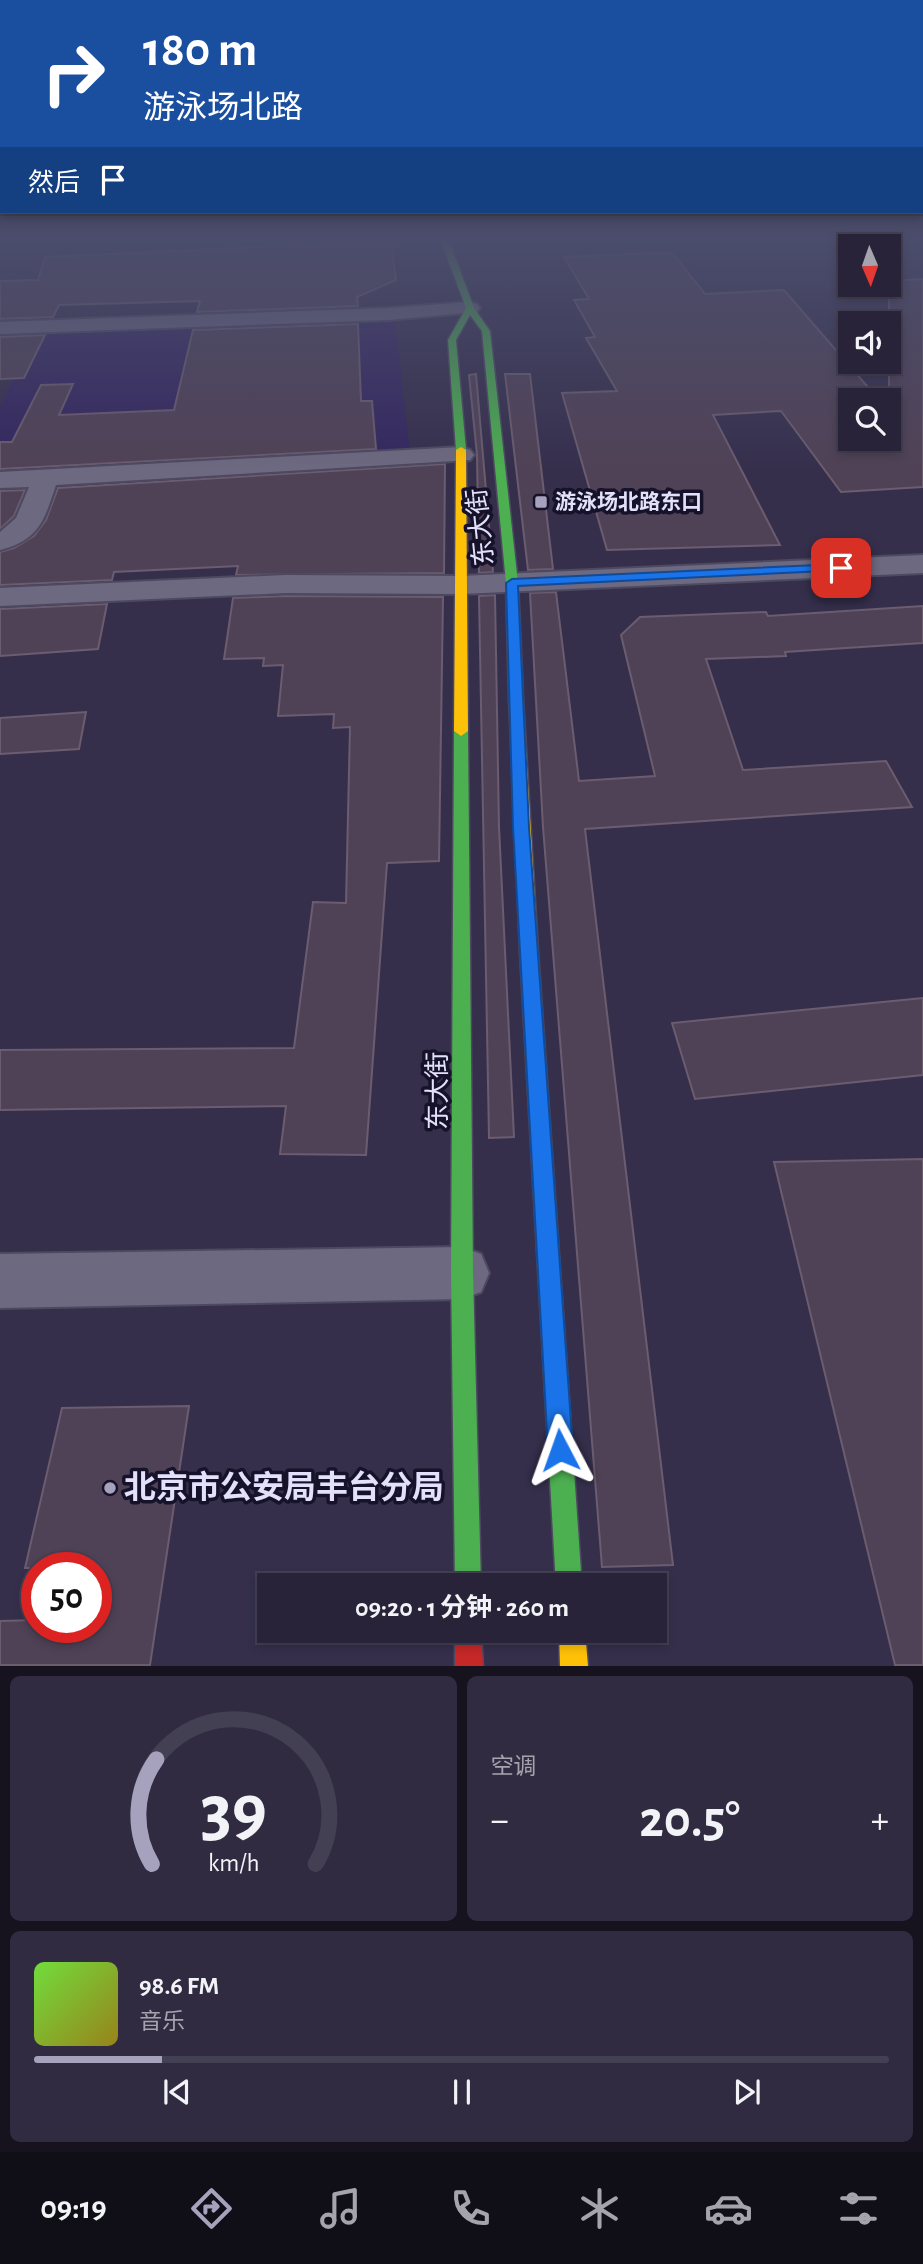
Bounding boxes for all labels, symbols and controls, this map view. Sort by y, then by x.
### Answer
text: 180 m [143,26,257,75]
icon: right [28,28,119,119]
text: 游泳场北路 [143,92,303,124]
icon: arrive [94,161,132,199]
text: 然后 [28,170,80,196]
north arrow [838,234,901,298]
map controls [838,234,901,451]
button: sound [838,311,901,374]
button: search [838,388,901,451]
street label: 东大街 [463,487,498,567]
place label: 游泳场北路东口 [555,490,702,513]
marker: 游泳场北路东口 [533,494,549,510]
pin [811,538,871,598]
icon: arrive [822,549,860,587]
street label: 东大街 [424,1052,451,1130]
position arrow [523,1413,597,1487]
place label: 北京市公安局丰台分局 [124,1470,444,1504]
marker: 北京市公安局丰台分局 [102,1480,118,1496]
speed limit sign: 50 [21,1552,112,1643]
text: 09:20 · 1 分钟 · 260 m [355,1595,569,1621]
text: 空调 [491,1756,537,1779]
text: 39 [200,1777,267,1850]
text: 20.5° [639,1794,740,1846]
text: − [491,1802,509,1840]
text: + [871,1802,889,1840]
text: km/h [207,1851,259,1876]
text: 98.6 FM [139,1973,219,1999]
text: 音乐 [139,2011,185,2034]
icon: previous [158,2073,196,2111]
icon: pause [443,2073,481,2111]
icon: next [728,2073,766,2111]
icon: directions [187,2184,236,2233]
icon: music [316,2184,365,2233]
icon: phone [446,2184,495,2233]
icon: climate [575,2184,624,2233]
icon: car [704,2184,753,2233]
icon: filters [834,2184,883,2233]
text: 09:19 [40,2192,107,2224]

